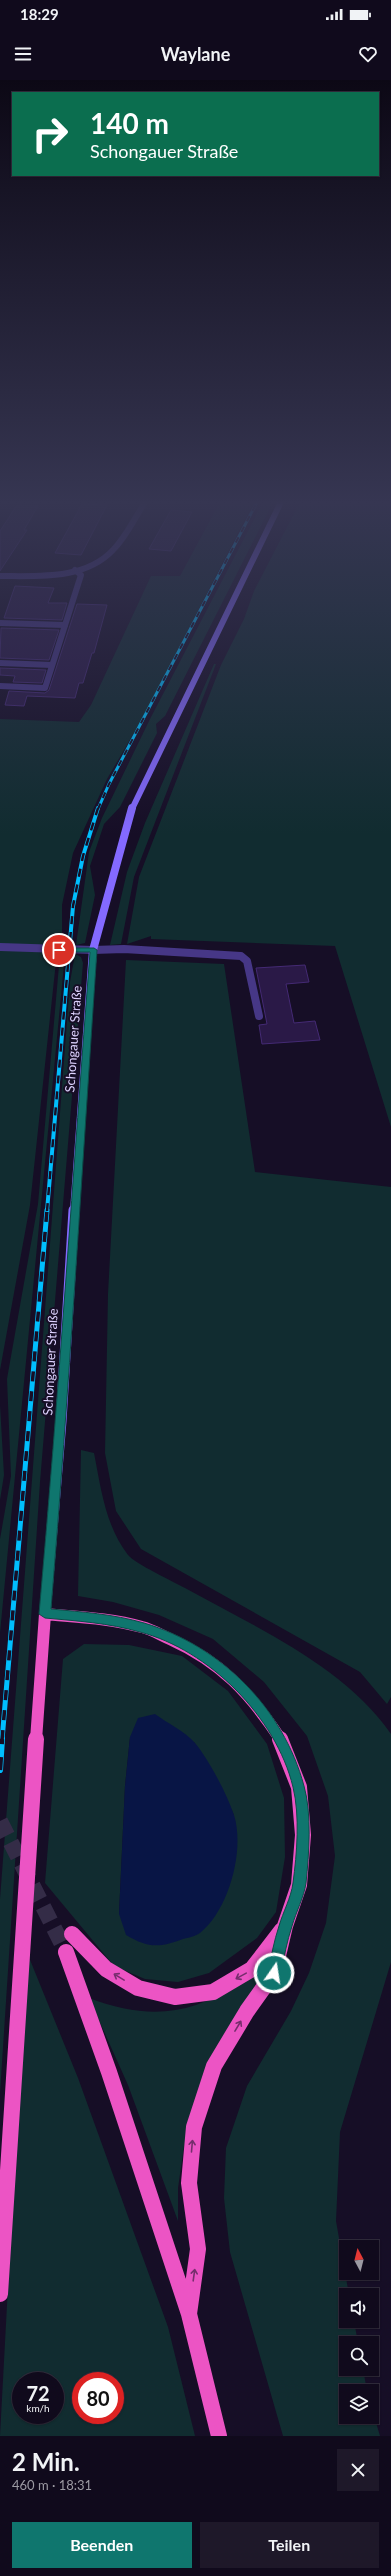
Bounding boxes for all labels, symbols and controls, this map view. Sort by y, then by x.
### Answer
text: 18:29 [20,5,59,23]
icon: menu [12,43,34,65]
text: Waylane [161,43,230,65]
icon: heart [357,43,379,65]
text: 140 m [90,106,169,140]
icon: right [24,108,76,160]
text: Schongauer Straße [90,140,238,162]
pin [42,933,76,967]
icon: arrive [48,939,70,961]
street label: Schongauer Straße [61,985,85,1093]
street label: Schongauer Straße [39,1308,61,1416]
position arrow [253,1952,295,1994]
one-way arrow [113,1972,125,1980]
one-way arrow [235,1972,247,1980]
one-way arrow [234,2021,242,2032]
one-way arrow [188,2140,196,2153]
north arrow [339,2240,379,2280]
map controls [339,2240,379,2424]
one-way arrow [190,2269,198,2282]
button: sound [339,2288,379,2328]
button: search [339,2336,379,2376]
speed limit sign: 80 [72,2372,124,2424]
text: 72 [26,2381,50,2405]
button: layers [339,2384,379,2424]
text: km/h [26,2402,50,2414]
text: 2 Min. [12,2447,80,2476]
button: close [337,2449,379,2491]
text: 460 m · 18:31 [12,2477,92,2493]
button: Beenden [12,2522,192,2568]
button: Teilen [200,2522,379,2568]

